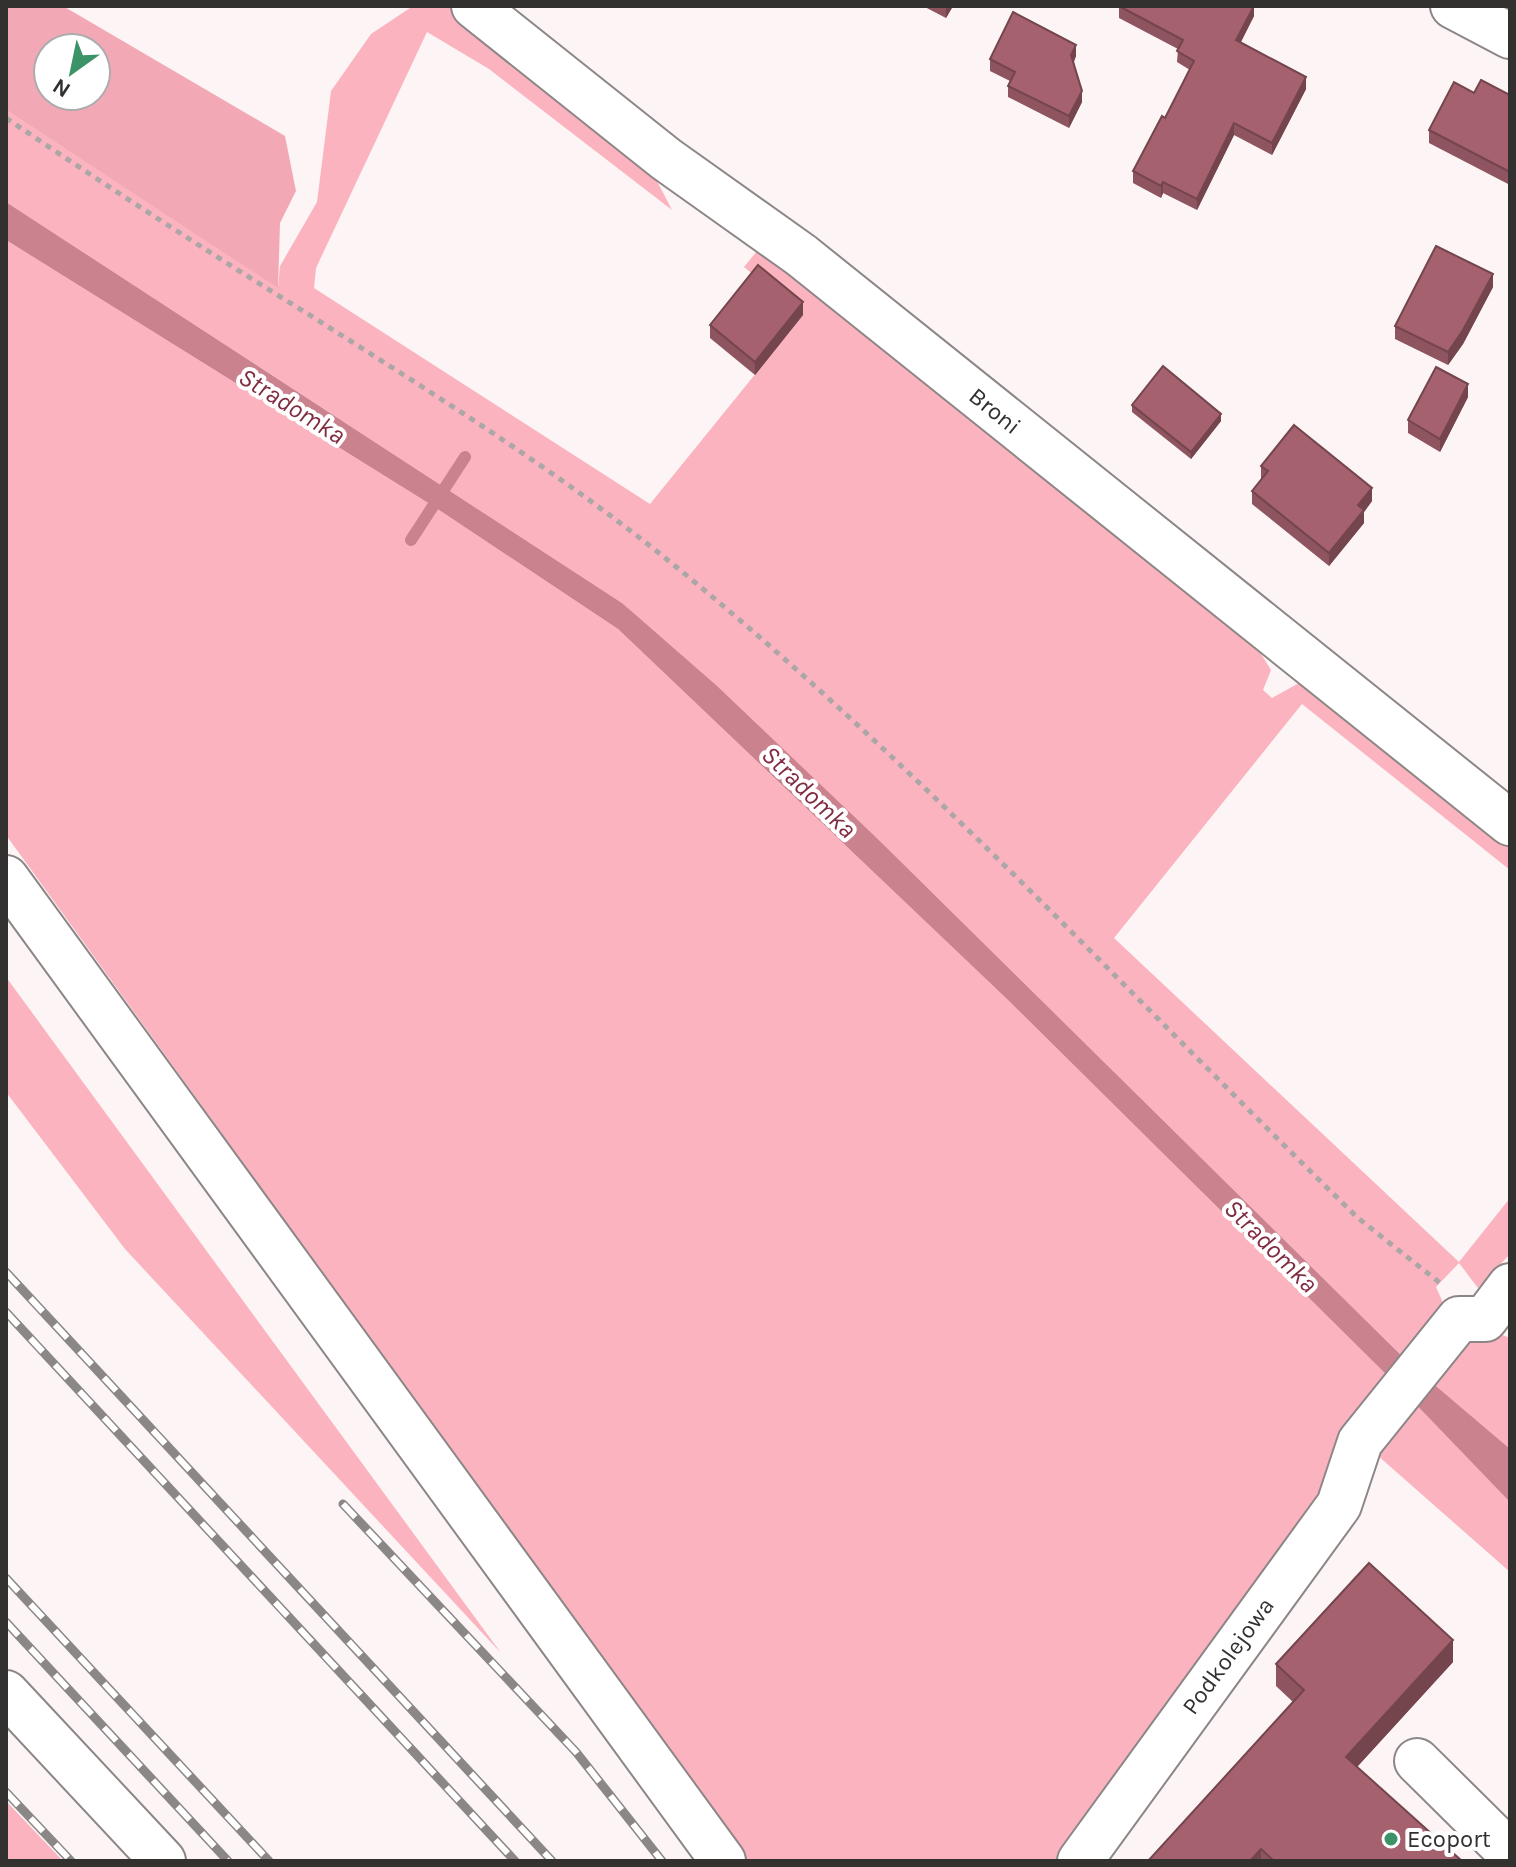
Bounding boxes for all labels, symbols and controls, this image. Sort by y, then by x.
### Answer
north arrow [32,32,112,112]
text: N [48,73,75,103]
water label: Stradomka [233,361,351,451]
street label: Broni [964,382,1026,440]
water label: Stradomka [755,739,863,845]
water label: Stradomka [1218,1193,1324,1299]
street label: Podkolejowa [1176,1592,1280,1720]
place label: Ecoport [1407,1825,1491,1853]
marker: Ecoport [1382,1830,1400,1848]

